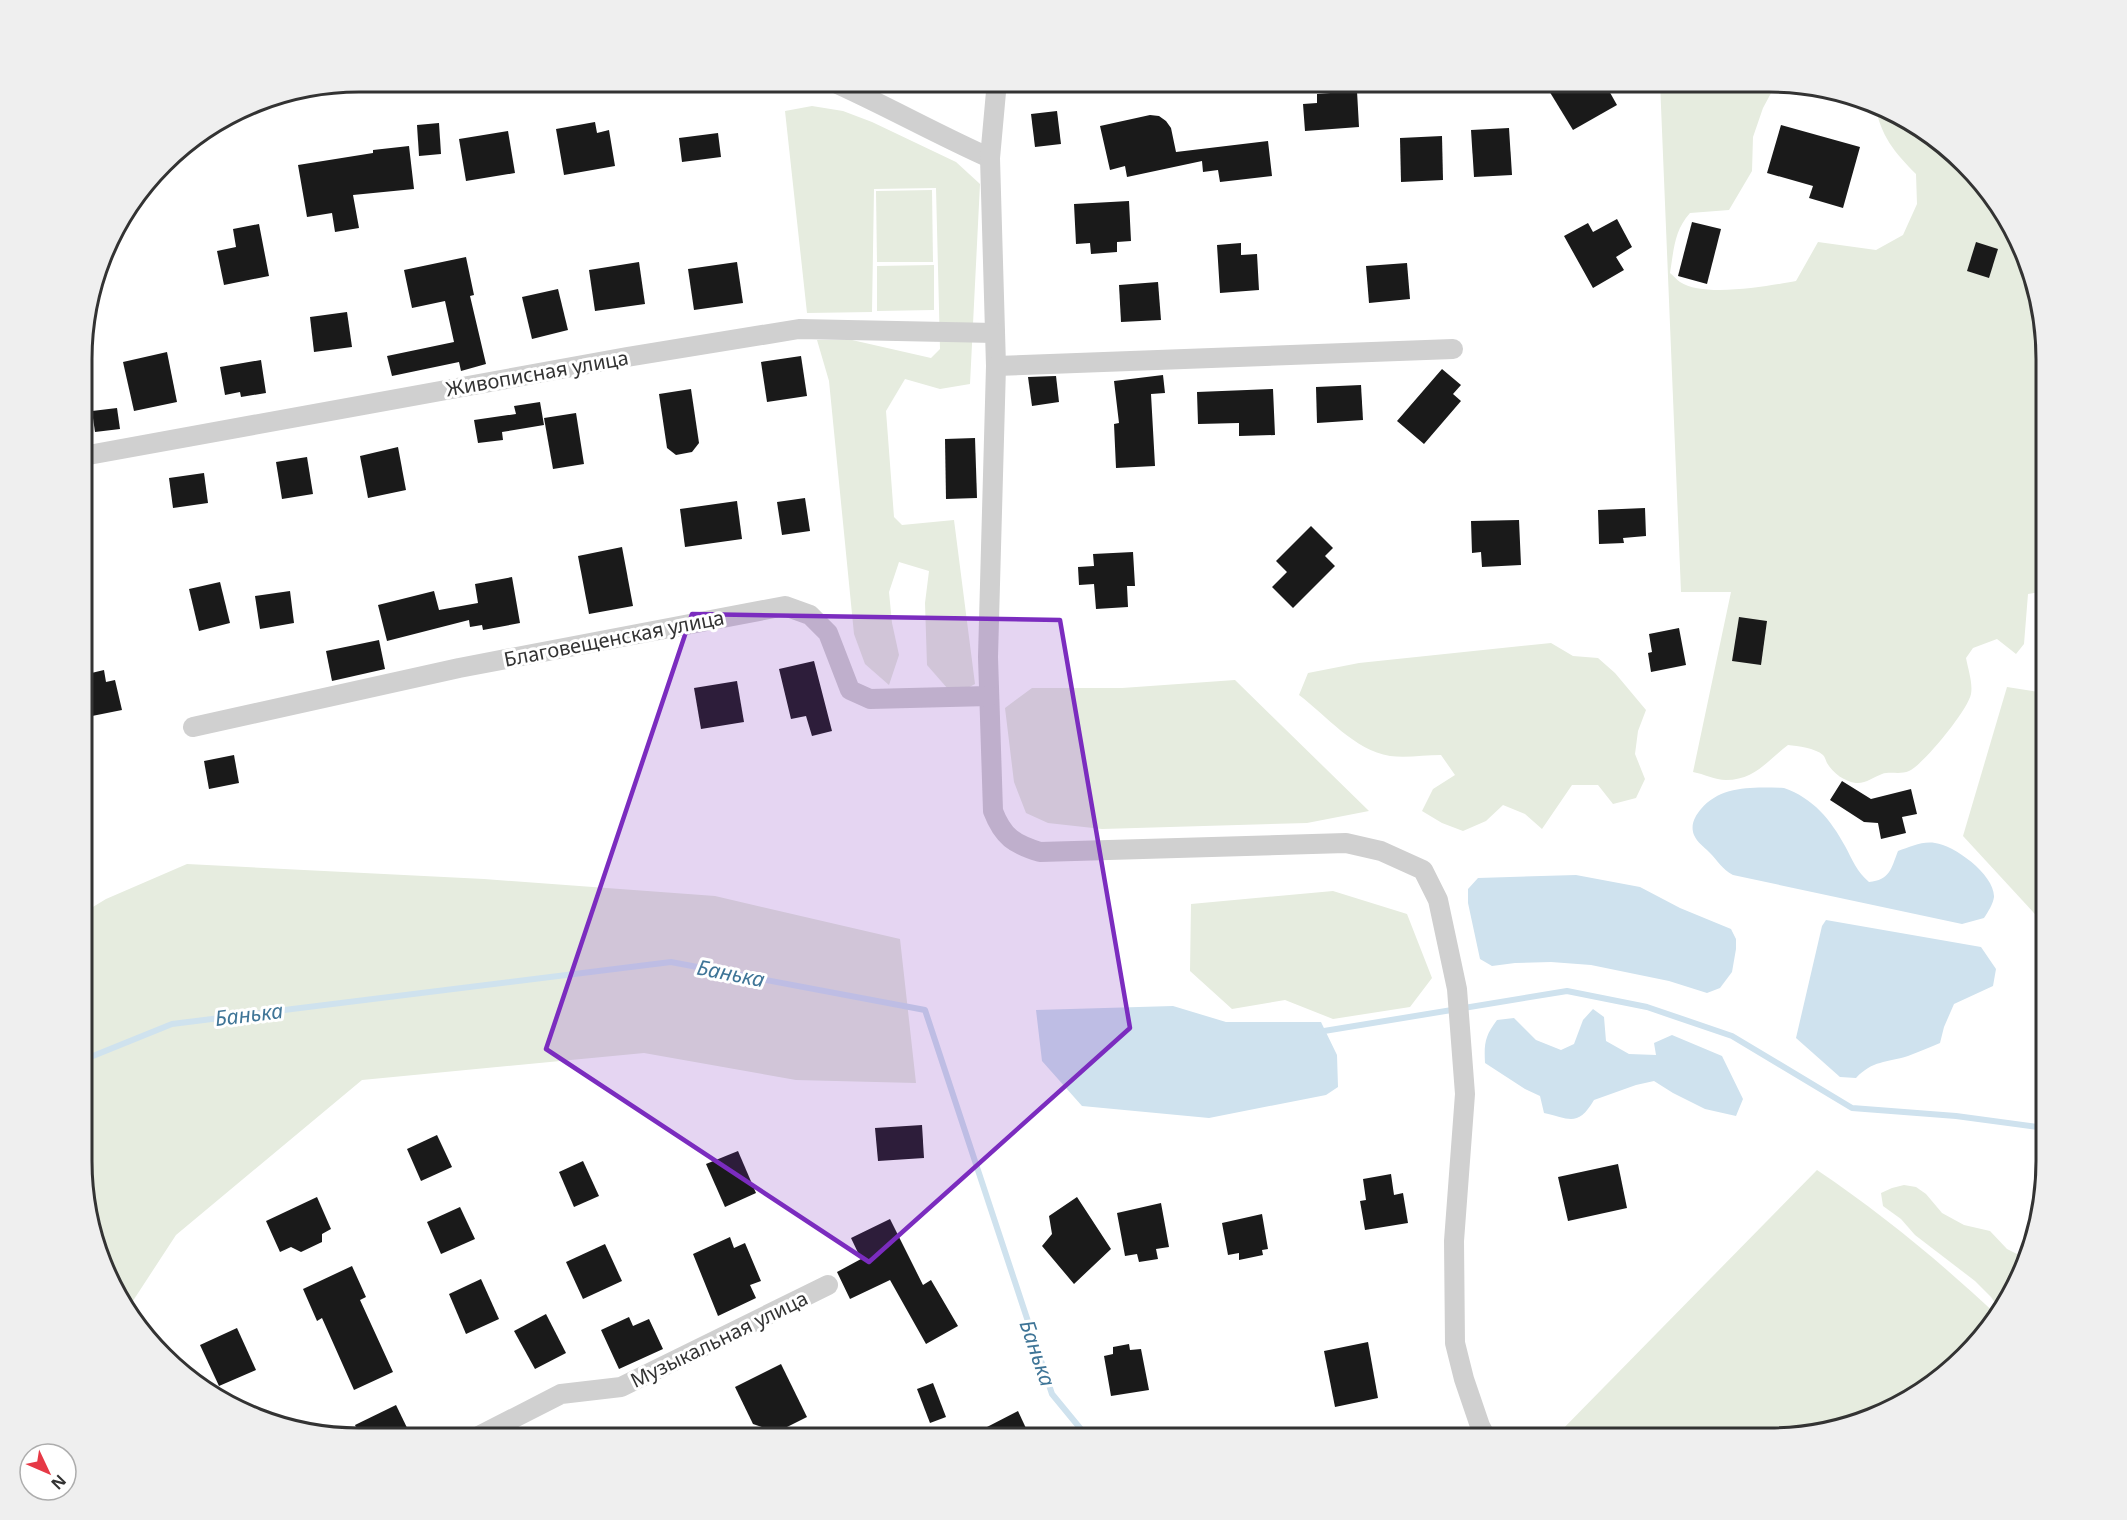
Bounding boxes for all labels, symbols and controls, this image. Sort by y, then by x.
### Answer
street label: Живописная улица [444,344,630,402]
street label: Благовещенская улица [502,603,726,673]
water label: Банька [695,953,767,993]
water label: Банька [213,996,285,1032]
street label: Музыкальная улица [626,1284,812,1394]
water label: Банька [1014,1316,1062,1390]
north arrow [18,1442,78,1502]
text: N [46,1470,71,1495]

